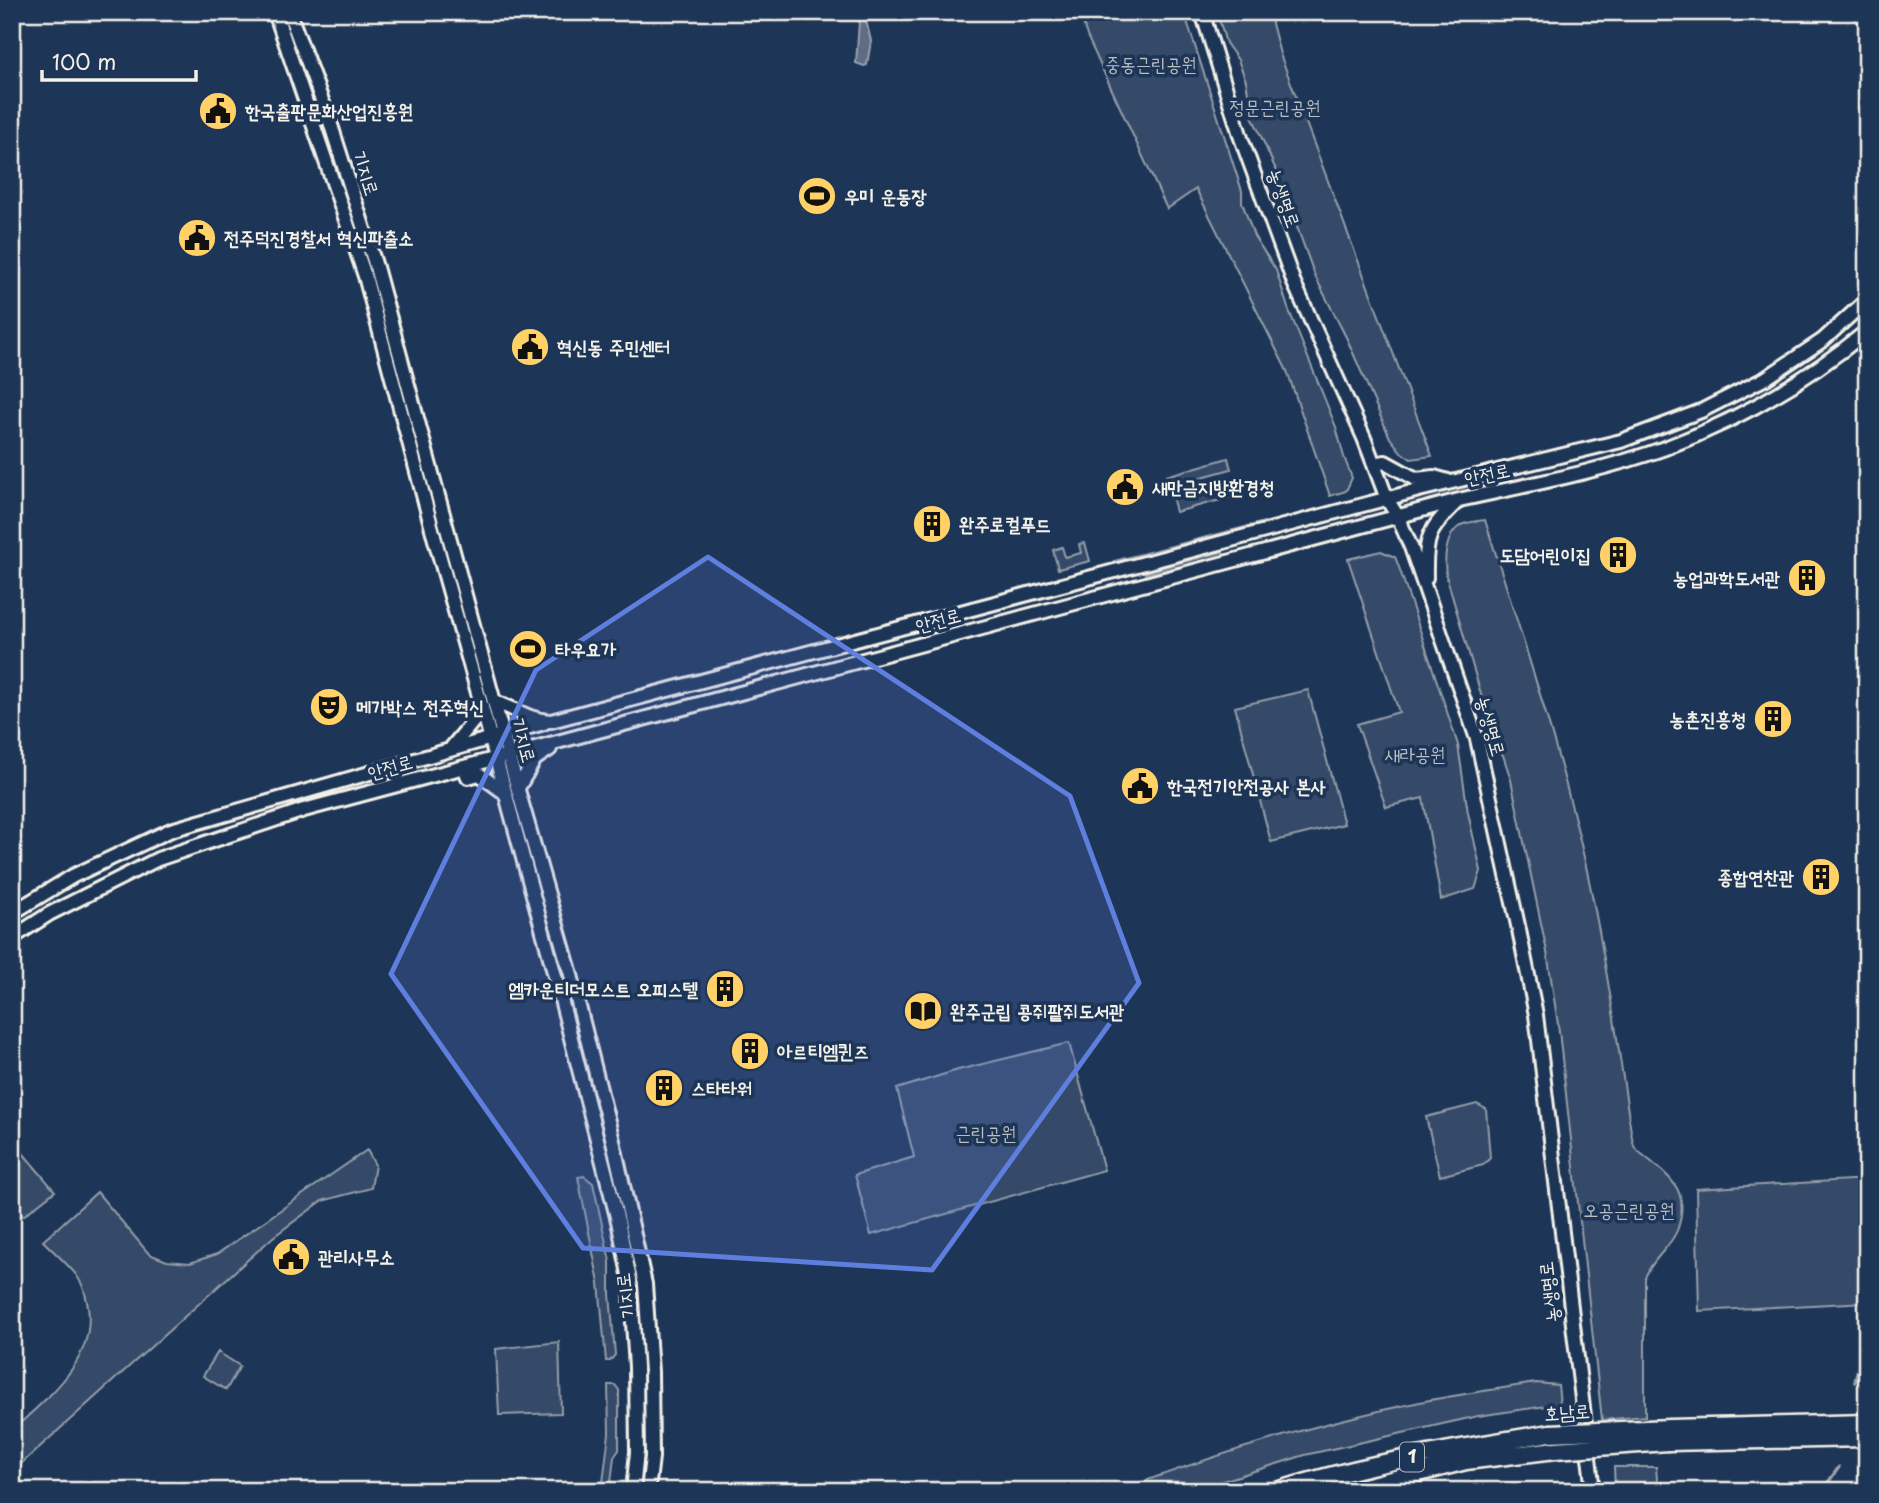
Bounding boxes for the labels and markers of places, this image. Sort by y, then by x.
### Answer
public building icon: 한국출판문화산업진흥원 [197,90,239,132]
place label: 한국출판문화산업진흥원 [244,96,413,124]
sports icon: 우미 운동장 [796,175,838,217]
place label: 우미 운동장 [844,181,927,209]
public building icon: 전주덕진경찰서 혁신파출소 [176,217,218,259]
place label: 전주덕진경찰서 혁신파출소 [224,223,414,251]
public building icon: 혁신동 주민센터 [509,326,551,368]
place label: 혁신동 주민센터 [557,332,670,360]
public building icon: 새만금지방환경청 [1104,466,1146,508]
place label: 새만금지방환경청 [1151,472,1274,500]
building icon: 완주로컬푸드 [911,503,953,545]
place label: 완주로컬푸드 [959,509,1051,537]
building icon: 도담어린이집 [1597,534,1639,576]
place label: 도담어린이집 [1499,540,1591,568]
building icon: 농업과학도서관 [1786,557,1828,599]
place label: 농업과학도서관 [1673,563,1781,591]
sports icon: 타우요가 [507,628,549,670]
place label: 타우요가 [555,634,617,662]
theatre icon: 메가박스 전주혁신 [308,686,350,728]
place label: 메가박스 전주혁신 [356,692,484,720]
building icon: 농촌진흥청 [1752,698,1794,740]
place label: 농촌진흥청 [1670,704,1746,732]
public building icon: 한국전기안전공사 본사 [1119,765,1161,807]
place label: 한국전기안전공사 본사 [1166,771,1326,799]
building icon: 종합연찬관 [1800,856,1842,898]
place label: 종합연찬관 [1718,862,1795,890]
building icon: 엠카운티더모스트 오피스텔 [704,968,746,1010]
place label: 엠카운티더모스트 오피스텔 [508,974,699,1002]
library icon: 완주군립 콩쥐팥쥐도서관 [902,990,944,1032]
place label: 완주군립 콩쥐팥쥐도서관 [950,996,1125,1024]
building icon: 아르티엠퀸즈 [729,1030,771,1072]
place label: 아르티엠퀸즈 [777,1036,869,1064]
building icon: 스타타워 [643,1067,685,1109]
place label: 스타타워 [691,1073,752,1101]
public building icon: 관리사무소 [270,1236,312,1278]
place label: 관리사무소 [318,1242,394,1270]

